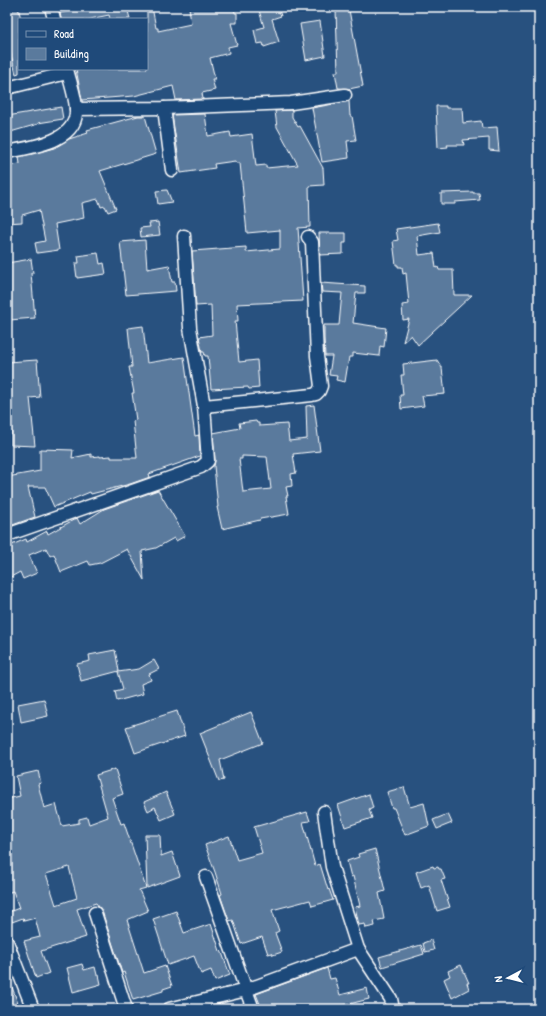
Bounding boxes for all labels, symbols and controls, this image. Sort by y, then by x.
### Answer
legend [18,18,148,70]
text: Road [54,25,74,42]
text: Building [54,45,89,62]
north arrow [488,958,528,998]
text: N [491,975,505,983]

